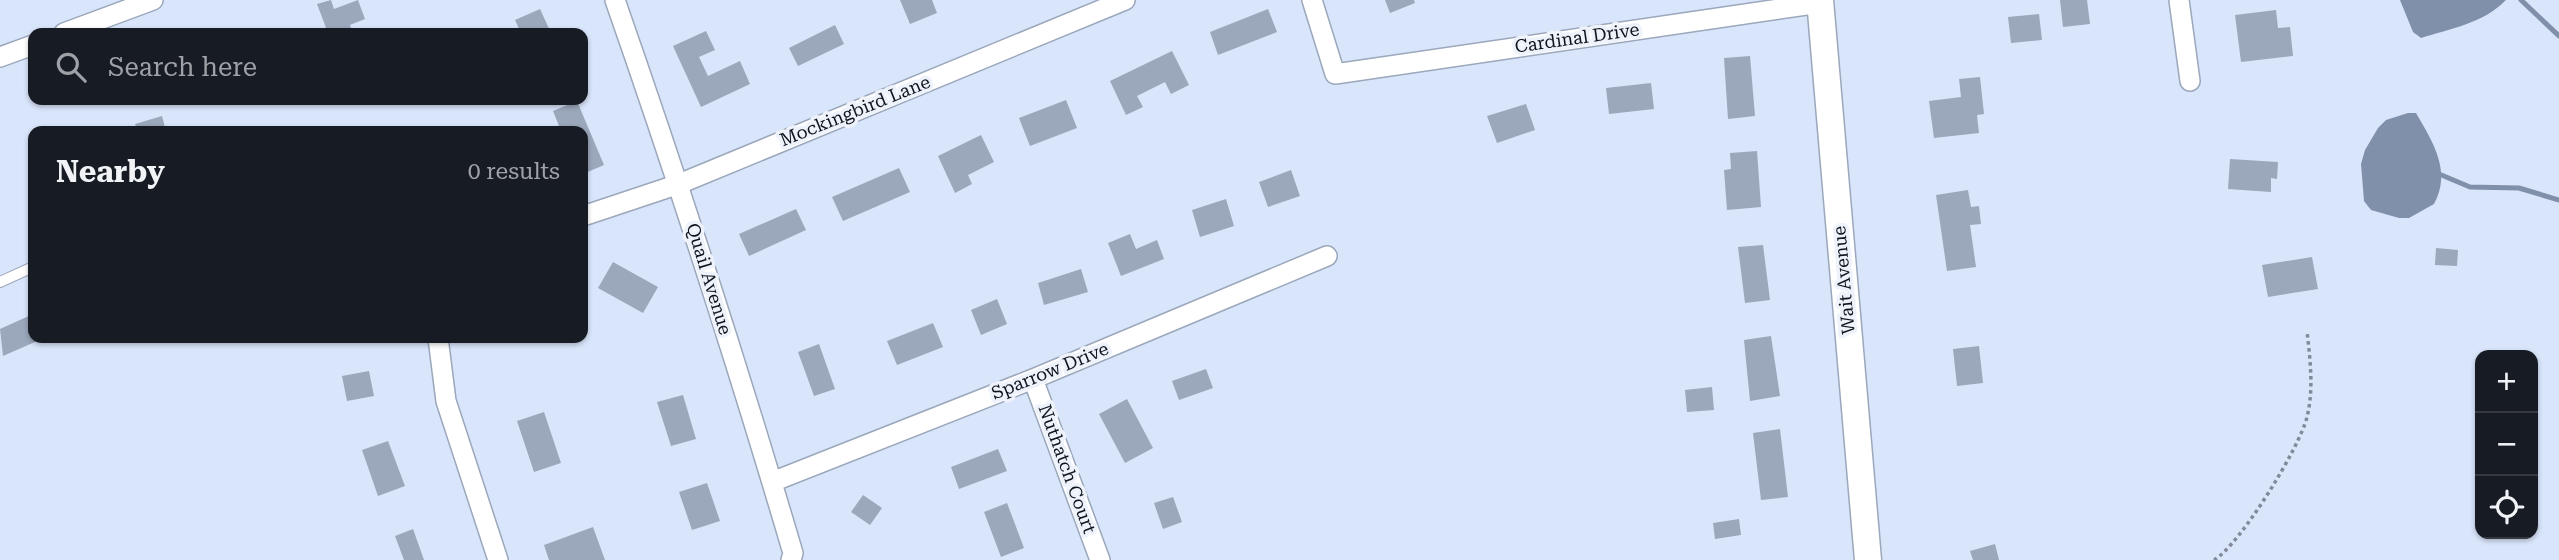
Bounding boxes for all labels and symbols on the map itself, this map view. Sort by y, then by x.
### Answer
street label: Cardinal Drive [1513,18,1641,57]
street label: Mockingbird Lane [777,71,933,150]
street label: Quail Avenue [683,220,736,337]
street label: Wait Avenue [1828,225,1859,335]
street label: Sparrow Drive [988,337,1111,404]
street label: Nuthatch Court [1034,401,1101,536]

